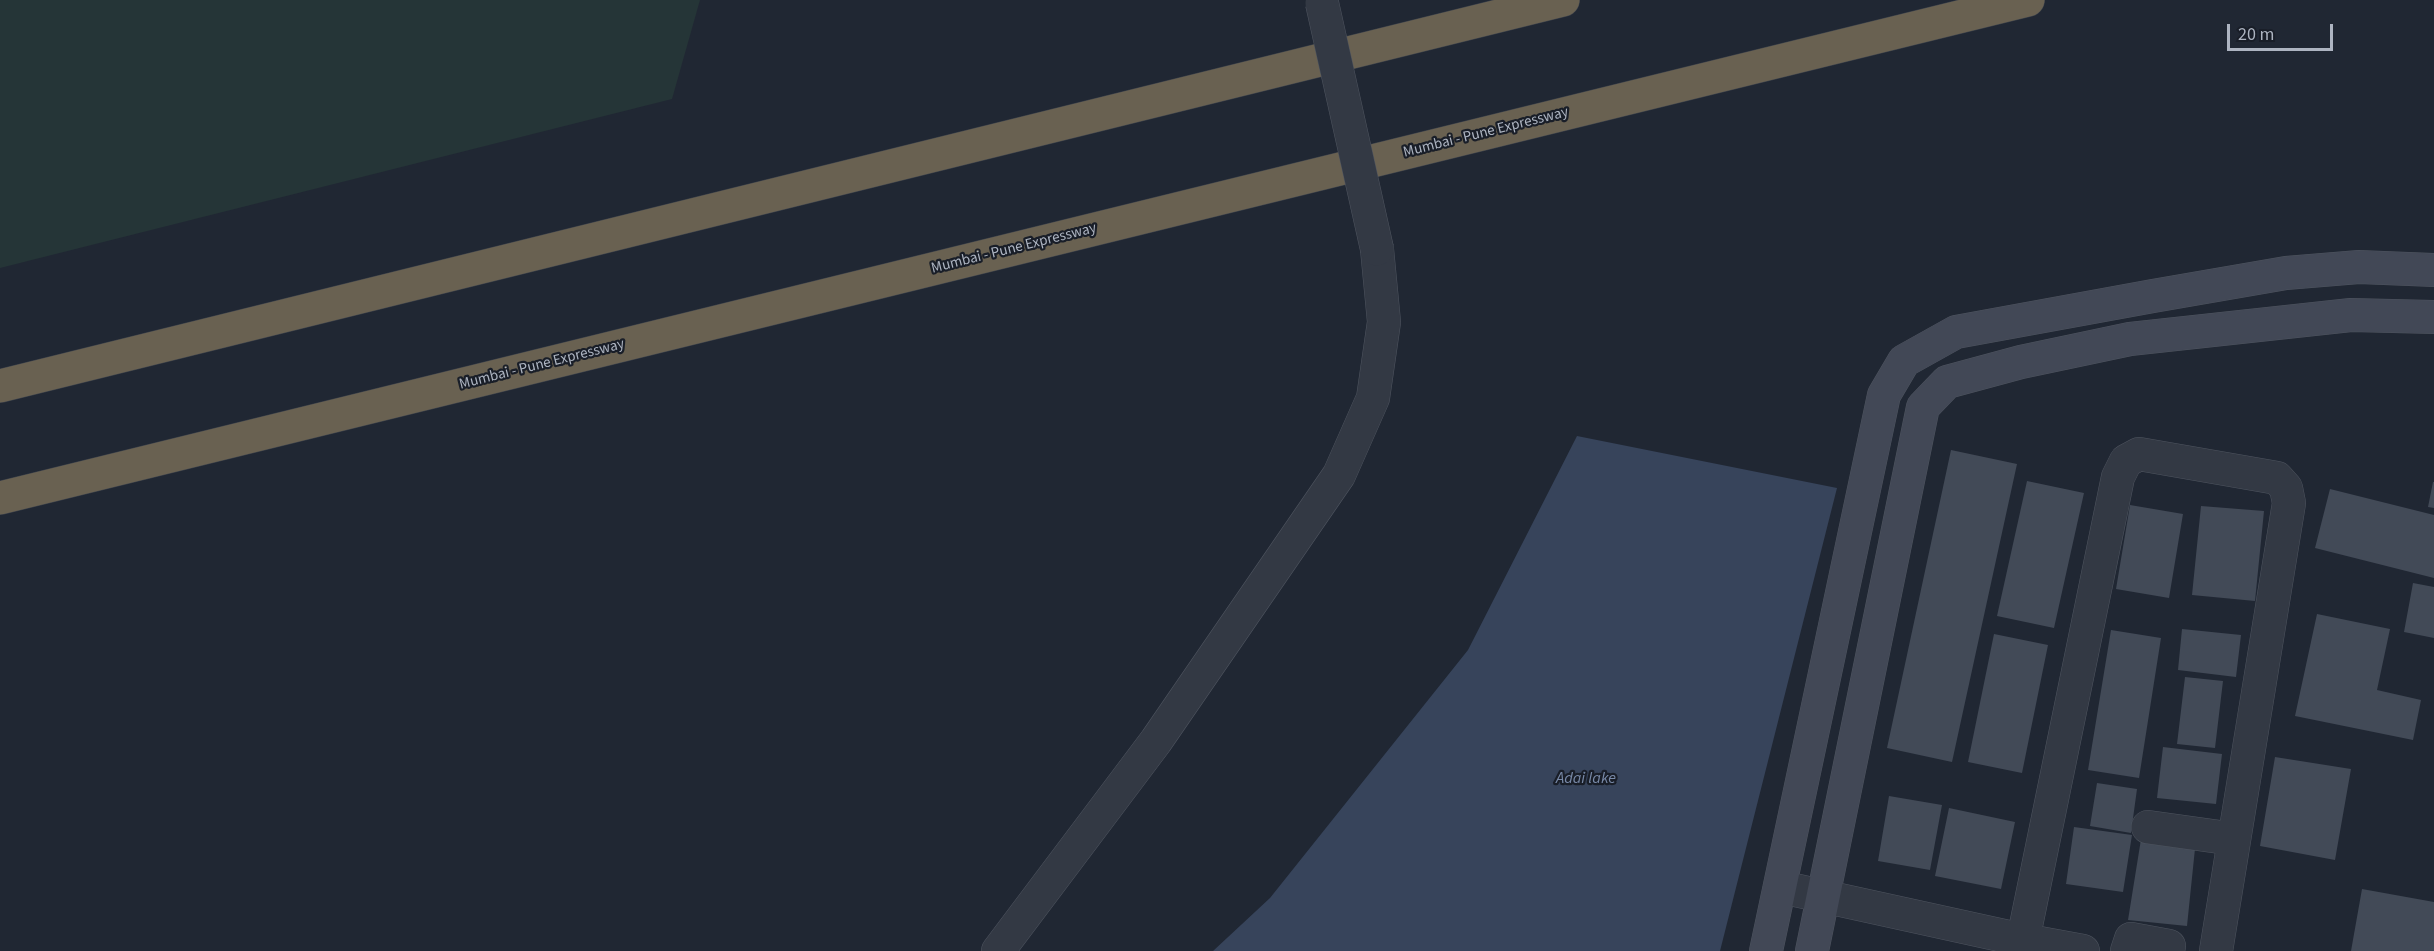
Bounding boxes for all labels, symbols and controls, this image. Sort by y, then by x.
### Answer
scale bar [2230,12,2336,50]
text: 20 m [2238,22,2274,47]
street label: Mumbai - Pune Expressway [1402,104,1570,162]
street label: Mumbai - Pune Expressway [930,220,1098,278]
street label: Mumbai - Pune Expressway [458,336,626,394]
water label: Adai lake [1556,769,1616,789]

